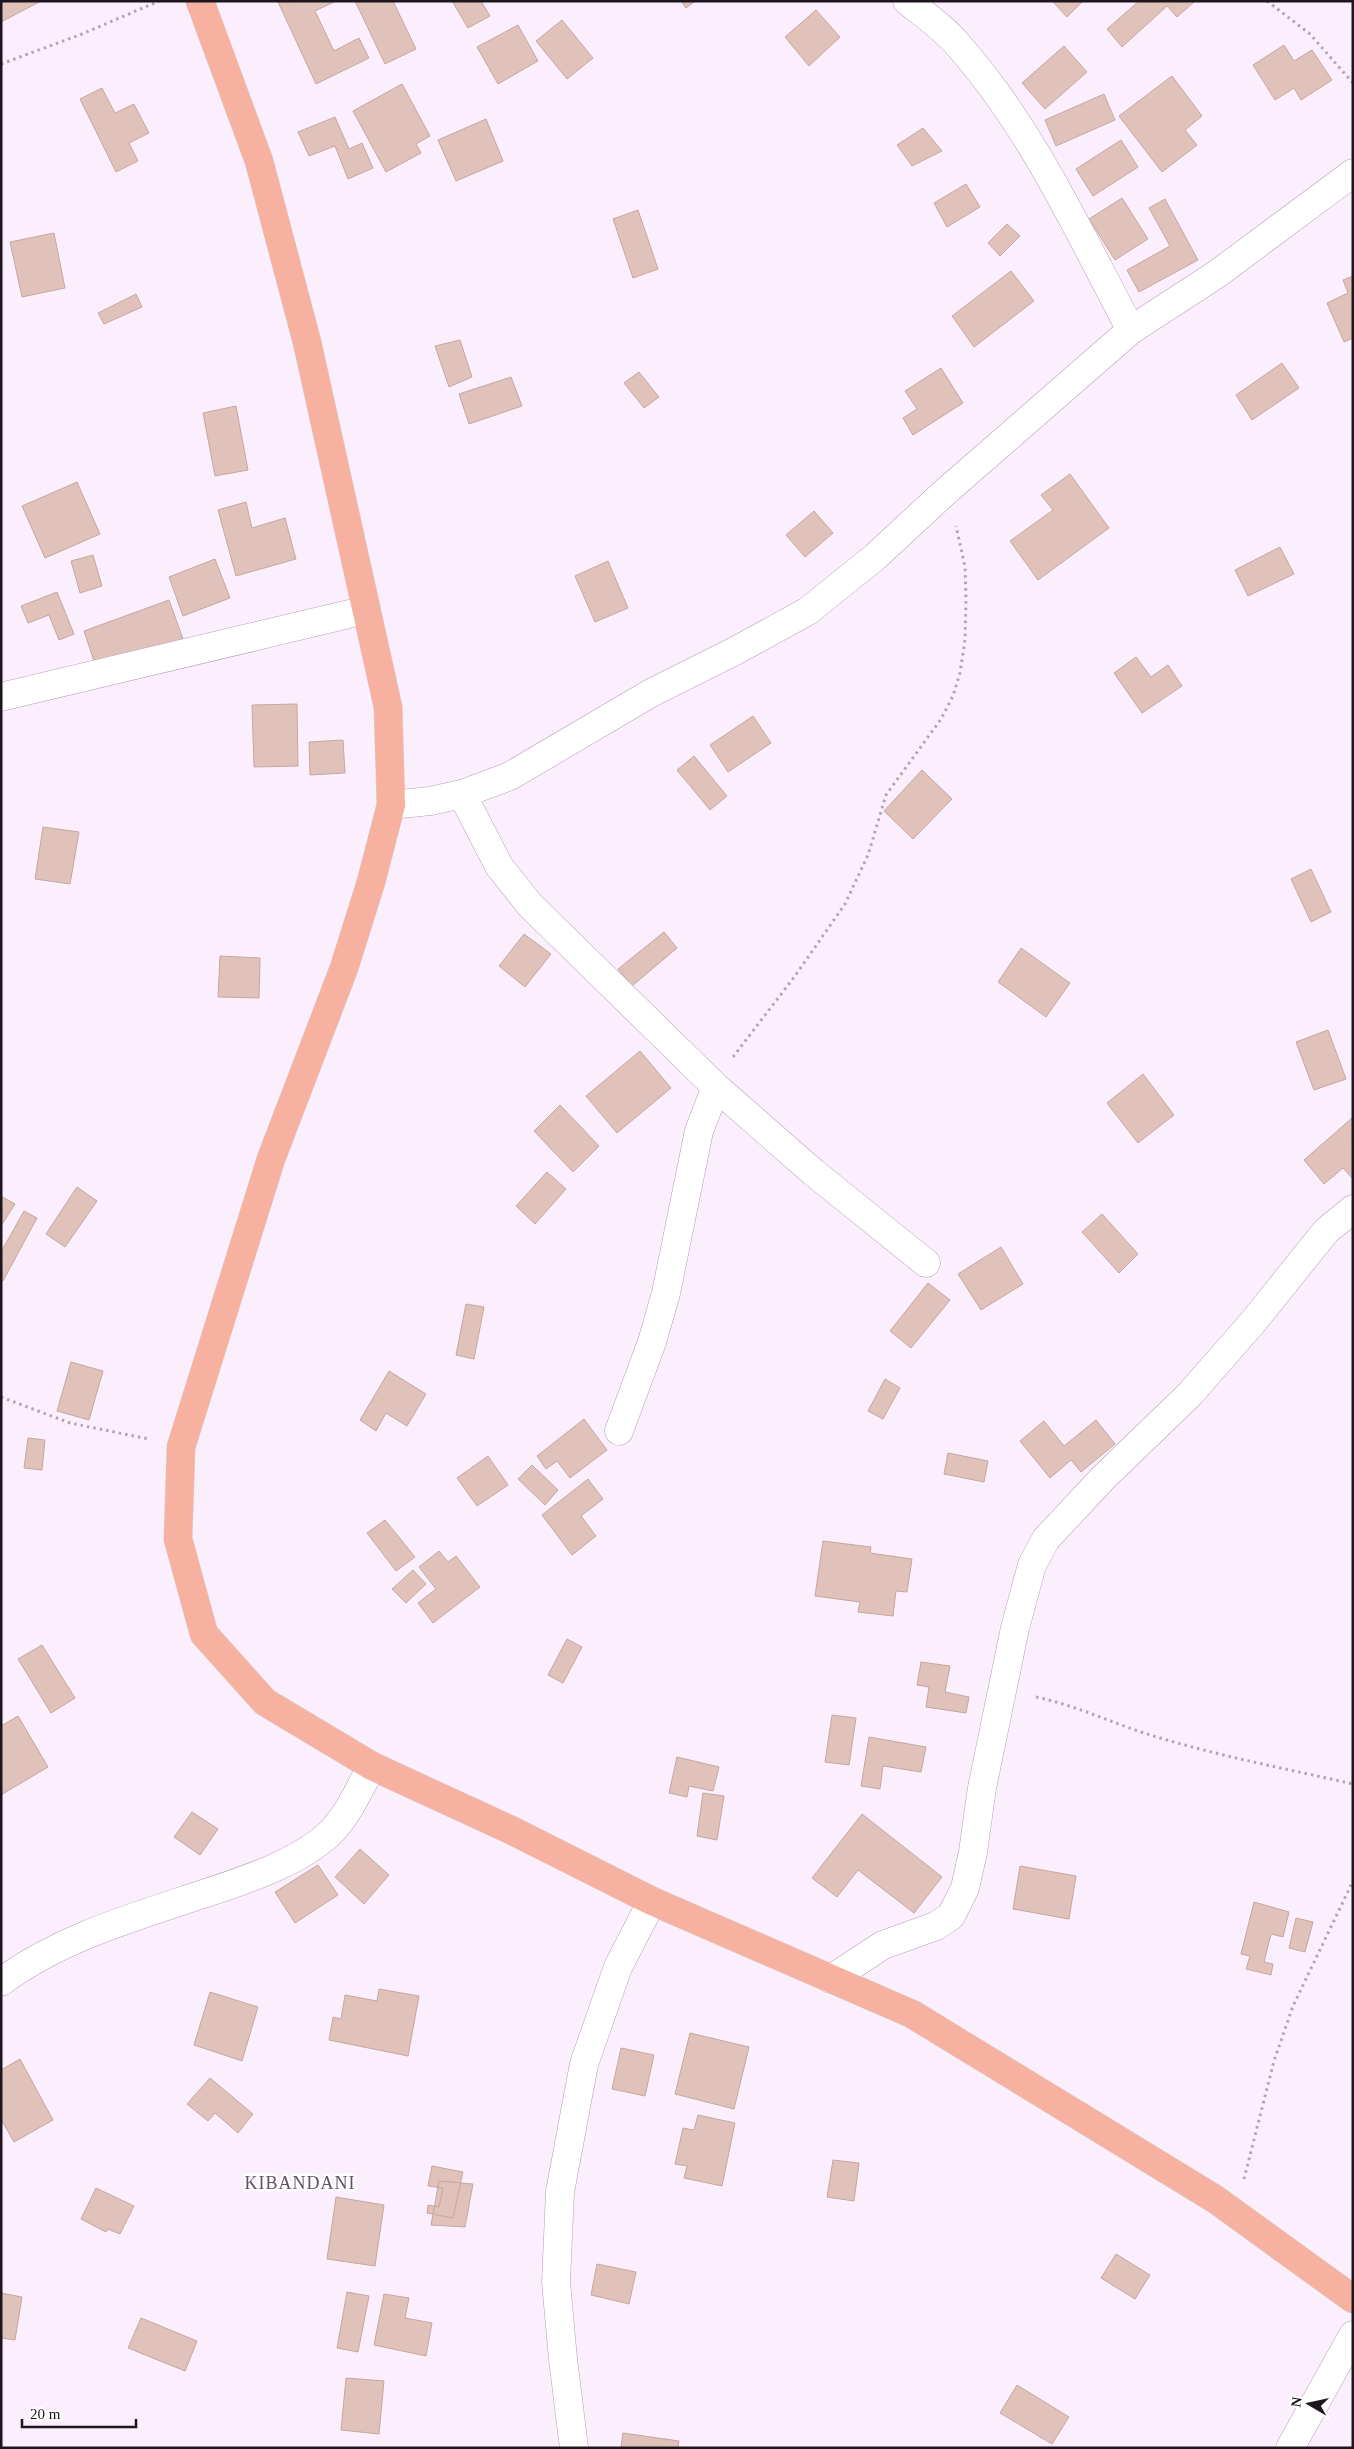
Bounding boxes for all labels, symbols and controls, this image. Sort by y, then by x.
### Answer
district label: KIBANDANI [245,2173,356,2193]
north arrow [1284,2379,1334,2429]
scale bar [22,2396,136,2428]
text: N [1288,2396,1305,2408]
text: 20 m [30,2406,61,2422]

